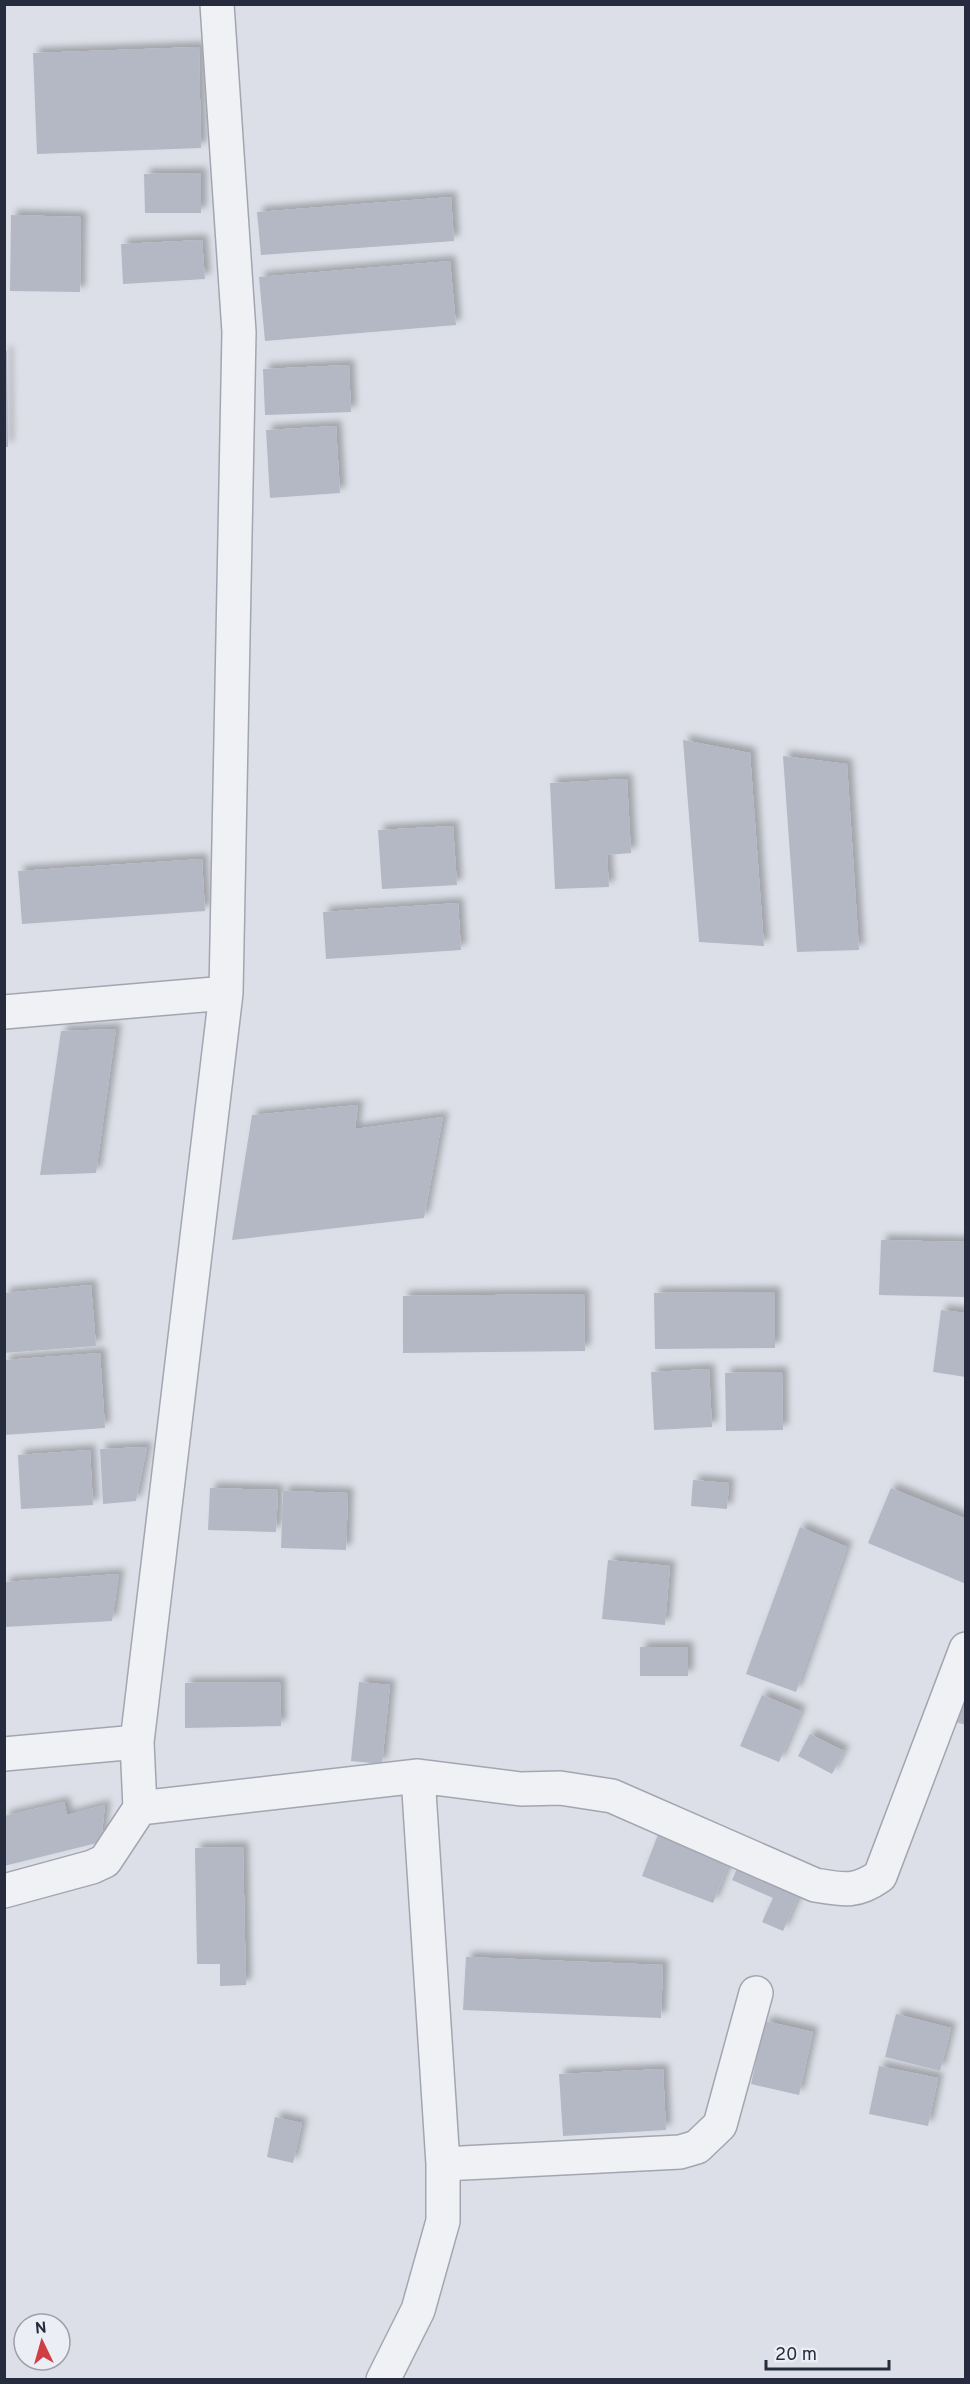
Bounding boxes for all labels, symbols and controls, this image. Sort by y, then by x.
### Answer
north arrow [12,2312,72,2372]
text: N [34,2319,47,2340]
scale bar [766,2333,889,2371]
text: 20 m [775,2344,817,2367]

